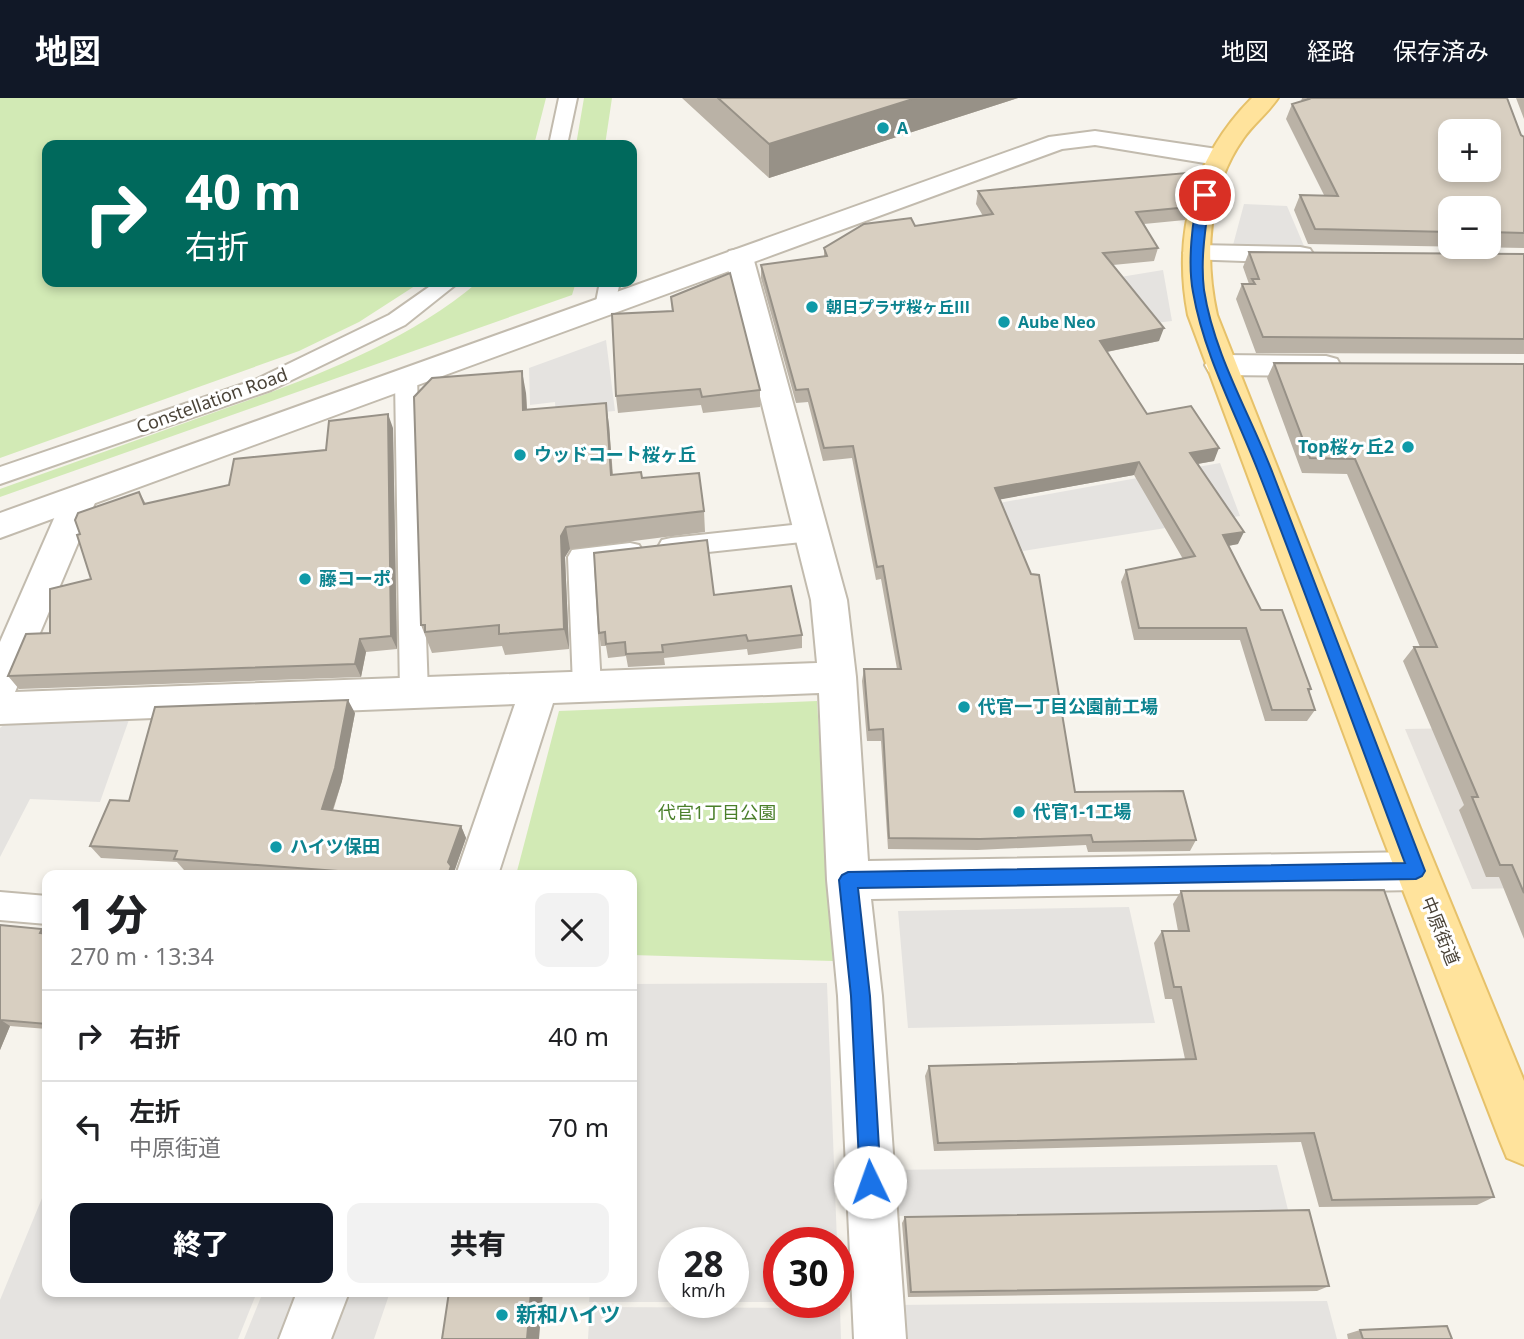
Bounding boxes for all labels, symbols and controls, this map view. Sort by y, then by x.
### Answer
text: 地図 [35,28,101,73]
text: 地図 [1221,34,1269,67]
text: 経路 [1307,34,1355,67]
text: 保存済み [1393,34,1489,67]
place label: A [897,117,909,139]
map controls [1438,119,1501,259]
button: + [1438,119,1501,182]
marker: A [875,120,891,136]
text: 40 m [185,158,302,224]
pin [1175,165,1235,225]
icon: right [70,168,161,259]
icon: arrive [1186,176,1224,214]
button: − [1438,196,1501,259]
text: 右折 [185,224,249,267]
place label: 朝日プラザ桜ヶ丘Ⅲ [826,296,970,318]
marker: 朝日プラザ桜ヶ丘Ⅲ [804,299,820,315]
place label: Aube Neo [1018,311,1096,333]
marker: Aube Neo [996,314,1012,330]
street label: Constellation Road [133,362,291,439]
place label: Top桜ヶ丘2 [1298,434,1394,458]
marker: Top桜ヶ丘2 [1400,439,1416,455]
place label: ウッドコート桜ヶ丘 [534,442,696,466]
marker: ウッドコート桜ヶ丘 [512,447,528,463]
place label: 藤コーポ [319,566,391,590]
marker: 藤コーポ [297,571,313,587]
place label: 代官一丁目公園前工場 [977,694,1158,718]
marker: 代官一丁目公園前工場 [956,699,972,715]
place label: 代官1-1工場 [1032,799,1131,823]
park label: 代官1丁目公園 [658,800,776,824]
marker: 代官1-1工場 [1011,804,1027,820]
place label: ハイツ保田 [290,834,380,858]
marker: ハイツ保田 [268,839,284,855]
text: 1 分 [70,885,147,942]
button: close [535,893,609,967]
street label: 中原街道 [1416,893,1466,968]
text: 270 m · 13:34 [70,940,214,972]
icon: right [70,1017,108,1055]
text: 40 m [548,1018,609,1054]
text: 右折 [129,1019,181,1055]
text: 左折 [129,1093,181,1129]
icon: left [70,1108,108,1146]
text: 70 m [548,1109,609,1145]
text: 中原街道 [129,1131,221,1163]
position arrow [833,1145,907,1219]
button: 終了 [70,1203,333,1283]
button: 共有 [347,1203,609,1283]
speed limit sign: 30 [763,1227,854,1318]
text: 28 [683,1240,724,1287]
text: km/h [681,1278,726,1302]
place label: 新和ハイツ [516,1300,621,1328]
marker: 新和ハイツ [494,1307,510,1323]

